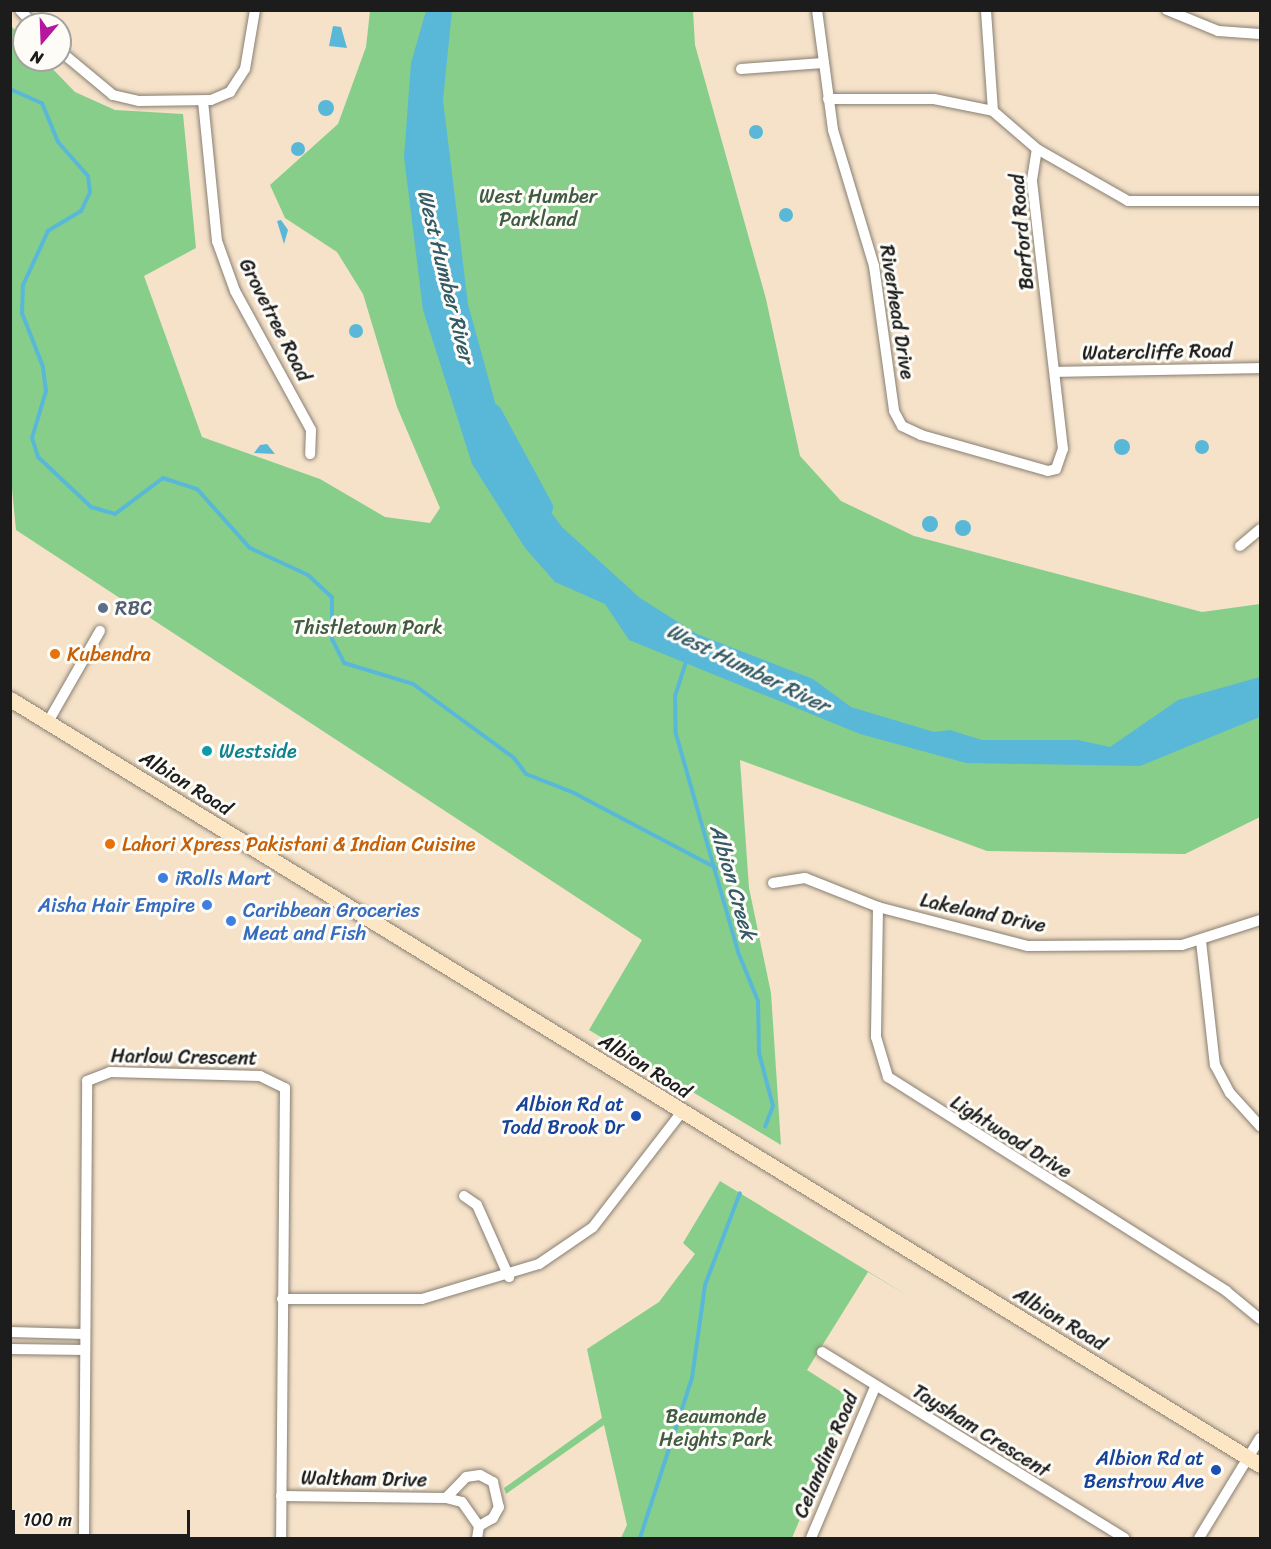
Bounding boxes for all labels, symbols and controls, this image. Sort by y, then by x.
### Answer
north arrow [12,12,72,72]
text: N [27,42,47,73]
street label: Barford Road [1005,173,1039,291]
park label: West Humber Parkland [479,185,597,232]
water label: West Humber River [412,187,480,365]
street label: Riverhead Drive [874,243,920,381]
street label: Grovetree Road [234,255,316,385]
street label: Watercliffe Road [1082,339,1232,365]
place label: RBC [115,596,152,620]
marker: RBC [96,601,110,615]
park label: Thistletown Park [293,615,443,639]
water label: West Humber River [663,618,833,718]
place label: Kubendra [67,642,151,666]
marker: Kubendra [48,647,62,661]
place label: Westside [219,739,297,763]
marker: Westside [200,744,214,758]
street label: Albion Road [135,745,237,821]
water label: Albion Creek [705,821,761,943]
place label: Lahori Xpress Pakistani & Indian Cuisine [122,832,475,856]
marker: Lahori Xpress Pakistani & Indian Cuisine [103,837,117,851]
place label: iRolls Mart [175,866,271,890]
marker: iRolls Mart [156,871,170,885]
street label: Lakeland Drive [918,888,1048,938]
place label: Aisha Hair Empire [37,893,195,917]
marker: Aisha Hair Empire [200,898,214,912]
place label: Caribbean Groceries Meat and Fish [243,898,421,945]
marker: Caribbean Groceries Meat and Fish [224,914,238,928]
street label: Albion Road [594,1028,696,1104]
street label: Harlow Crescent [110,1044,258,1070]
street label: Lightwood Drive [946,1090,1076,1184]
place label: Albion Rd at Todd Brook Dr [501,1092,624,1139]
marker: Albion Rd at Todd Brook Dr [629,1109,643,1123]
street label: Albion Road [1009,1282,1111,1356]
street label: Taysham Crescent [907,1378,1055,1484]
street label: Celandine Road [789,1388,863,1522]
park label: Beaumonde Heights Park [659,1405,773,1452]
place label: Albion Rd at Benstrow Ave [1083,1446,1204,1493]
marker: Albion Rd at Benstrow Ave [1209,1463,1223,1477]
street label: Waltham Drive [301,1466,427,1492]
scale bar [15,1498,194,1536]
text: 100 m [23,1504,72,1536]

